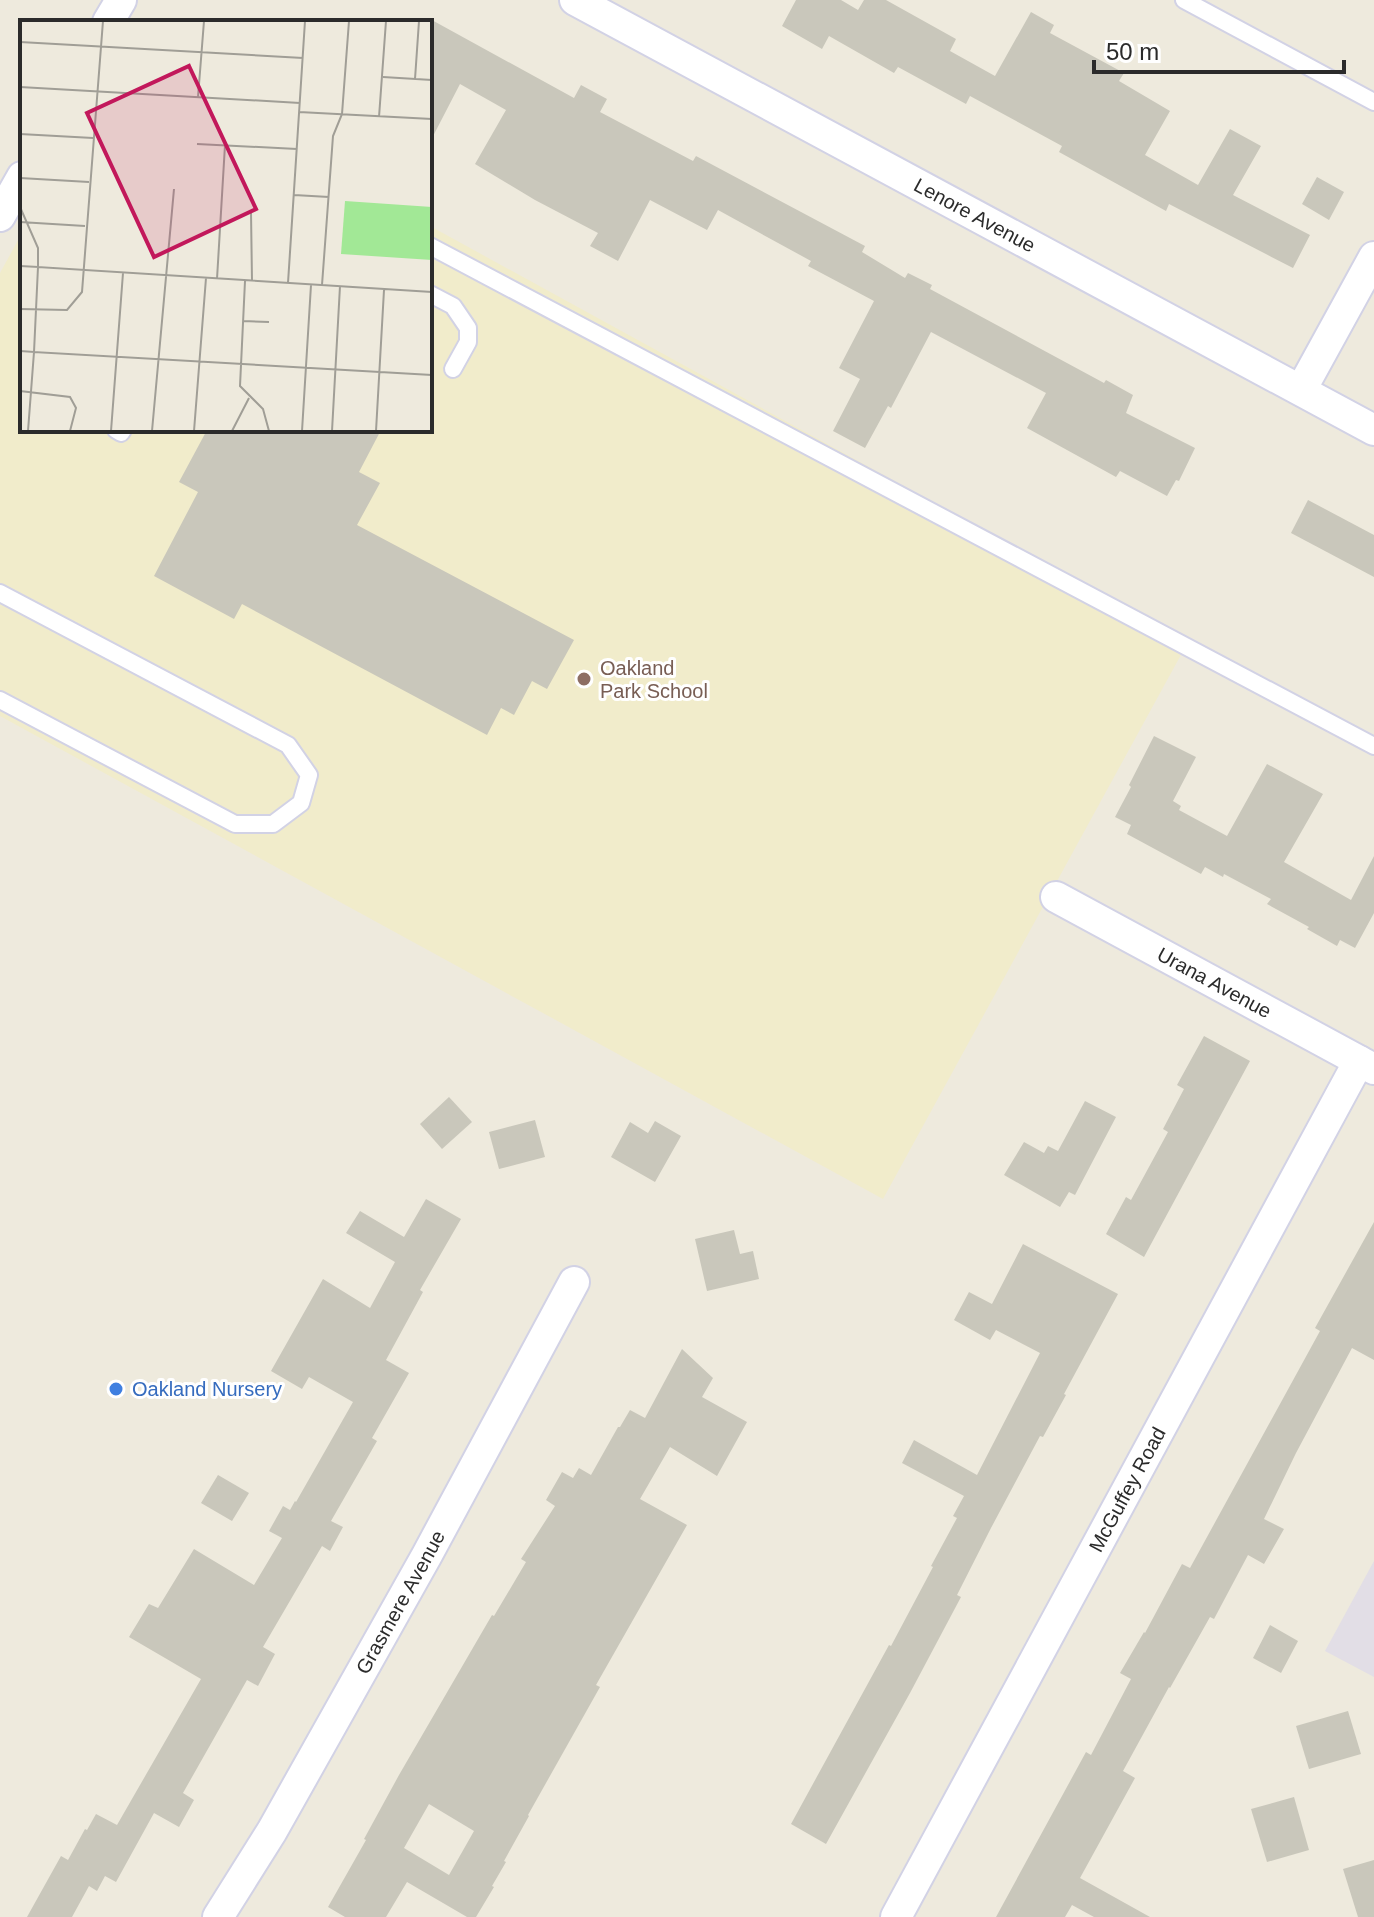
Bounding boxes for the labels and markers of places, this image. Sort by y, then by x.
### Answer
place label: Oakland Park School [600,657,708,702]
marker: Oakland Park School [575,670,593,688]
place label: Oakland Nursery [132,1378,282,1400]
marker: Oakland Nursery [107,1380,125,1398]

